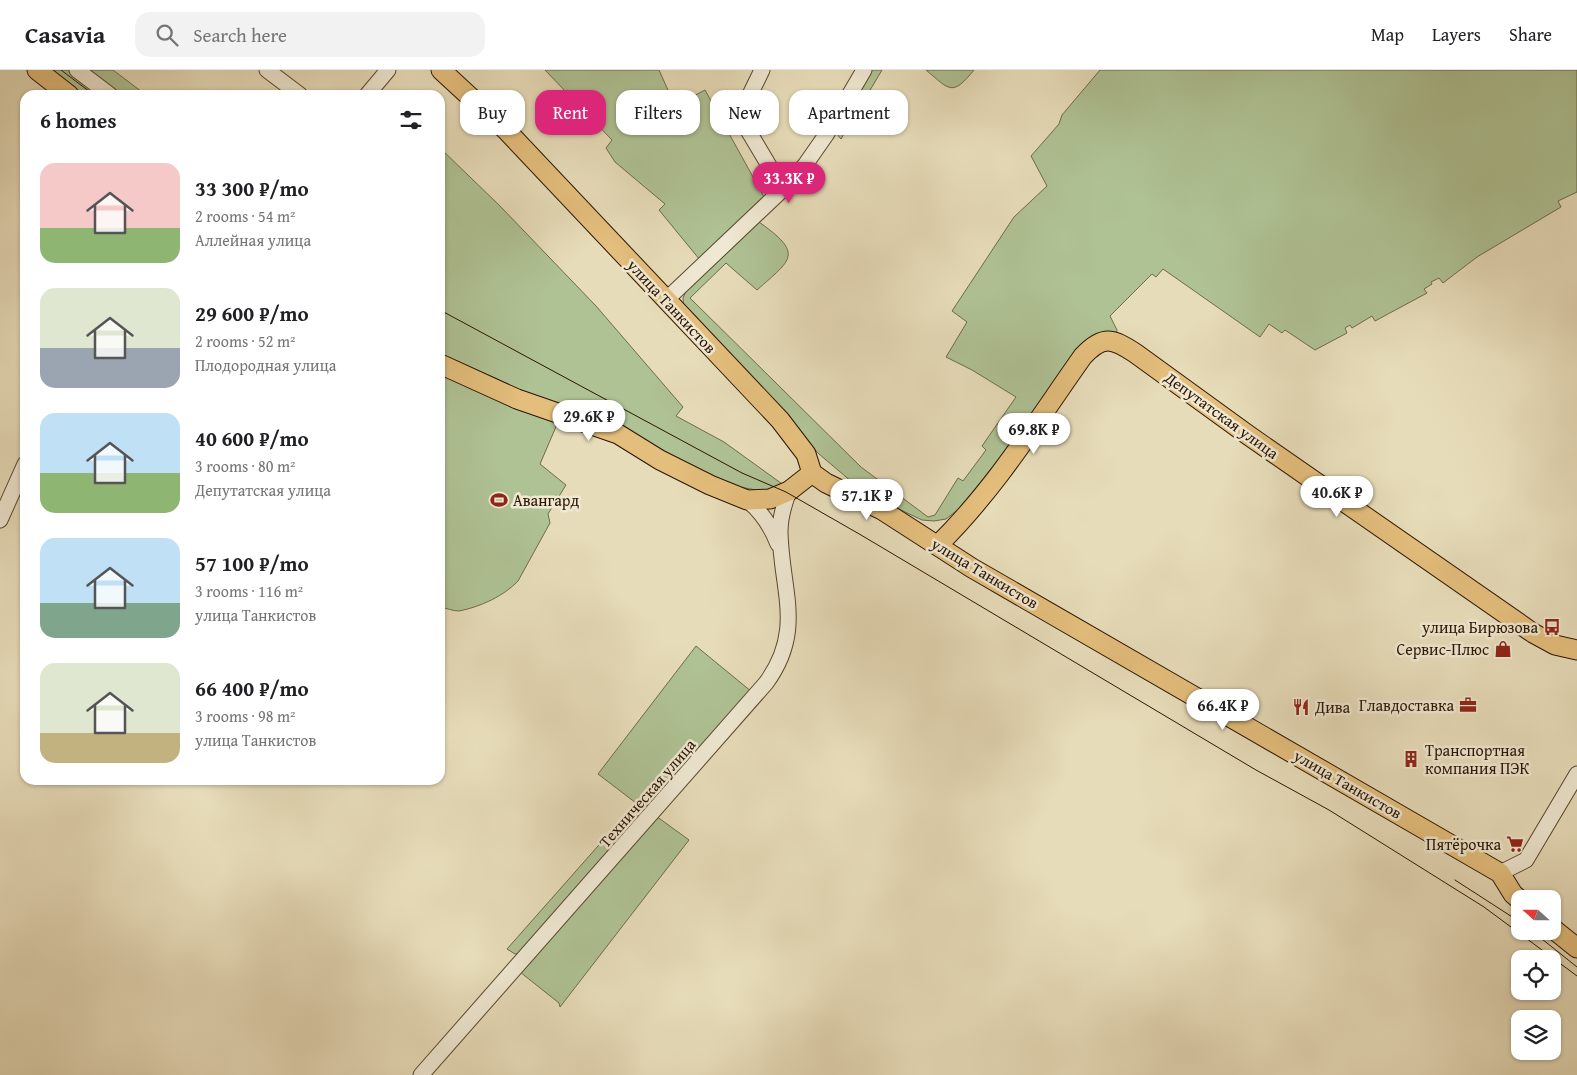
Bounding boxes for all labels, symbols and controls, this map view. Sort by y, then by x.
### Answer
search box [135,12,485,57]
text: Casavia [25,17,105,52]
icon: search [153,21,181,49]
text: Search here [193,21,287,49]
text: Map [1371,21,1404,48]
text: Layers [1432,21,1481,48]
text: Share [1509,21,1552,48]
chip: Buy [460,90,525,135]
chip: Rent [535,90,606,135]
chip: Filters [616,90,700,135]
chip: New [710,90,779,135]
chip: Apartment [789,90,908,135]
text: 6 homes [40,105,116,136]
icon: filters [397,106,425,134]
pin: 33.3K ₽ [743,162,835,204]
text: 33.3K ₽ [763,166,815,190]
text: 33 300 ₽/mo [195,173,309,204]
icon: home [80,183,140,243]
text: 2 rooms · 54 m² [195,204,295,228]
text: Аллейная улица [195,228,311,252]
street label: улица Танкистов [621,253,722,359]
text: 29 600 ₽/mo [195,298,309,329]
icon: home [80,308,140,368]
text: 2 rooms · 52 m² [195,329,295,353]
text: Плодородная улица [195,353,336,377]
street label: Депутатская улица [1159,365,1284,465]
pin: 29.6K ₽ [543,400,635,442]
text: 29.6K ₽ [563,404,615,428]
pin: 69.8K ₽ [988,412,1080,455]
text: 69.8K ₽ [1008,417,1060,441]
text: 40 600 ₽/mo [195,423,309,454]
icon: home [80,433,140,493]
text: 3 rooms · 80 m² [195,454,295,478]
pin: 40.6K ₽ [1291,476,1383,518]
text: Депутатская улица [195,478,331,502]
pin: 57.1K ₽ [821,478,913,521]
text: 40.6K ₽ [1311,480,1363,504]
text: 57.1K ₽ [841,483,893,507]
place label: Авангард [513,488,579,512]
sports icon: Авангард [489,490,509,510]
street label: улица Танкистов [926,531,1043,615]
text: 57 100 ₽/mo [195,548,309,579]
icon: home [80,558,140,618]
text: 3 rooms · 116 m² [195,579,303,603]
text: улица Танкистов [195,603,316,627]
place label: улица Бирюзова [1421,615,1538,639]
bus stop icon: улица Бирюзова [1542,617,1562,637]
place label: Сервис-Плюс [1396,637,1489,661]
shop icon: Сервис-Плюс [1493,639,1513,659]
text: 66 400 ₽/mo [195,673,309,704]
icon: home [80,683,140,743]
pin: 66.4K ₽ [1177,688,1269,731]
text: 66.4K ₽ [1197,693,1249,717]
place label: Главдоставка [1359,693,1454,717]
place label: Дива [1314,695,1351,719]
office icon: Главдоставка [1458,695,1478,715]
restaurant icon: Дива [1291,697,1311,717]
text: 3 rooms · 98 m² [195,704,295,728]
text: улица Танкистов [195,728,316,752]
street label: Техническая улица [593,733,701,853]
place label: Транспортная компания ПЭК [1425,738,1529,780]
street label: улица Танкистов [1289,743,1407,825]
building icon: Транспортная компания ПЭК [1401,749,1421,769]
place label: Пятёрочка [1426,832,1501,856]
supermarket icon: Пятёрочка [1505,834,1525,854]
north arrow [1511,890,1561,940]
map controls [1511,890,1561,1060]
button: locate [1511,950,1561,1000]
button: layers [1511,1010,1561,1060]

